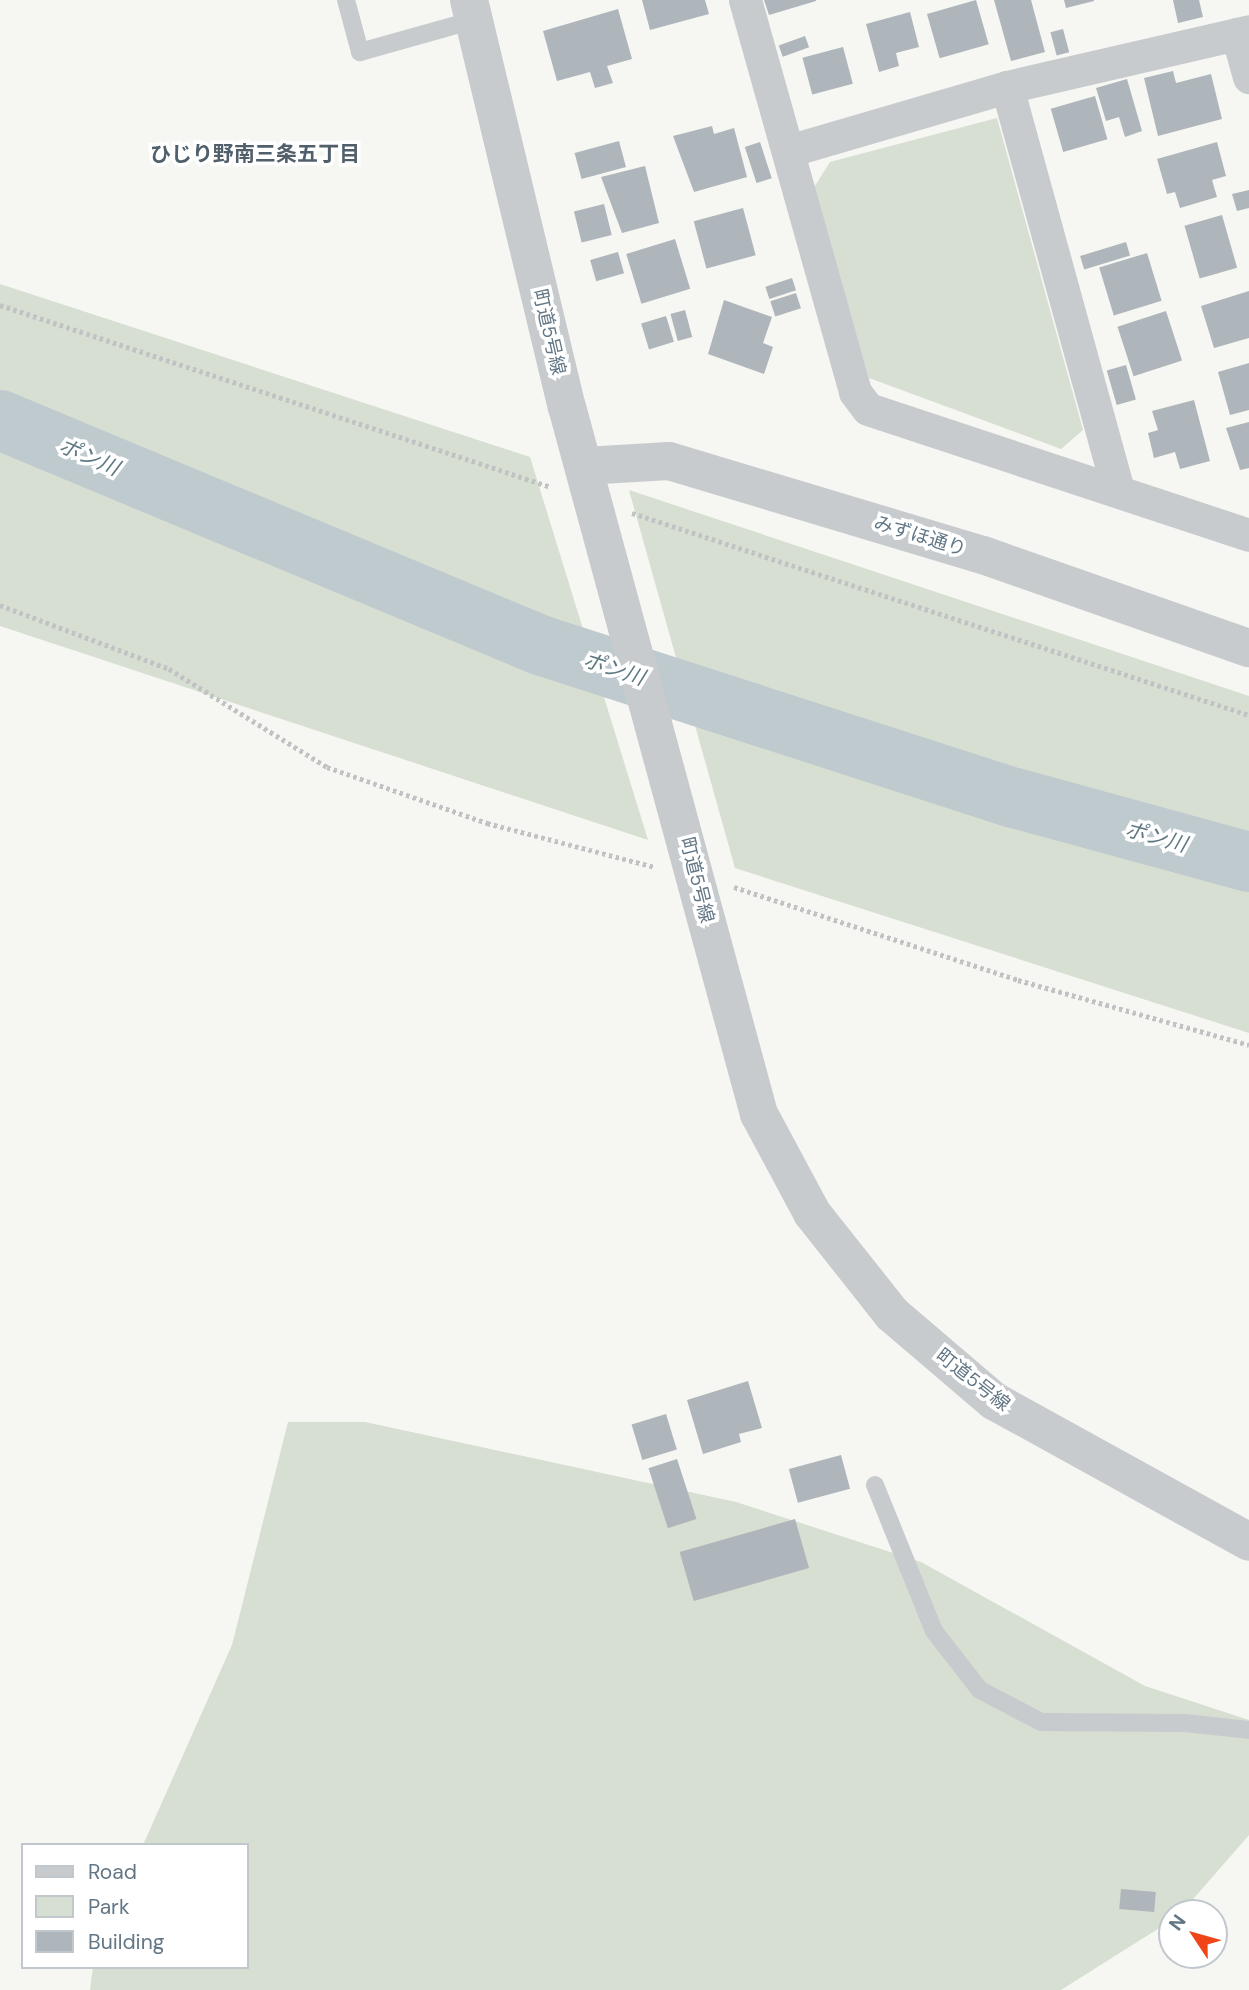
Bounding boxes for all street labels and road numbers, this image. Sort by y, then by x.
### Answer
street label: 町道5号線 [528,287,570,377]
street label: みずほ通り [871,511,969,561]
street label: 町道5号線 [675,835,719,925]
street label: 町道5号線 [931,1344,1015,1416]

